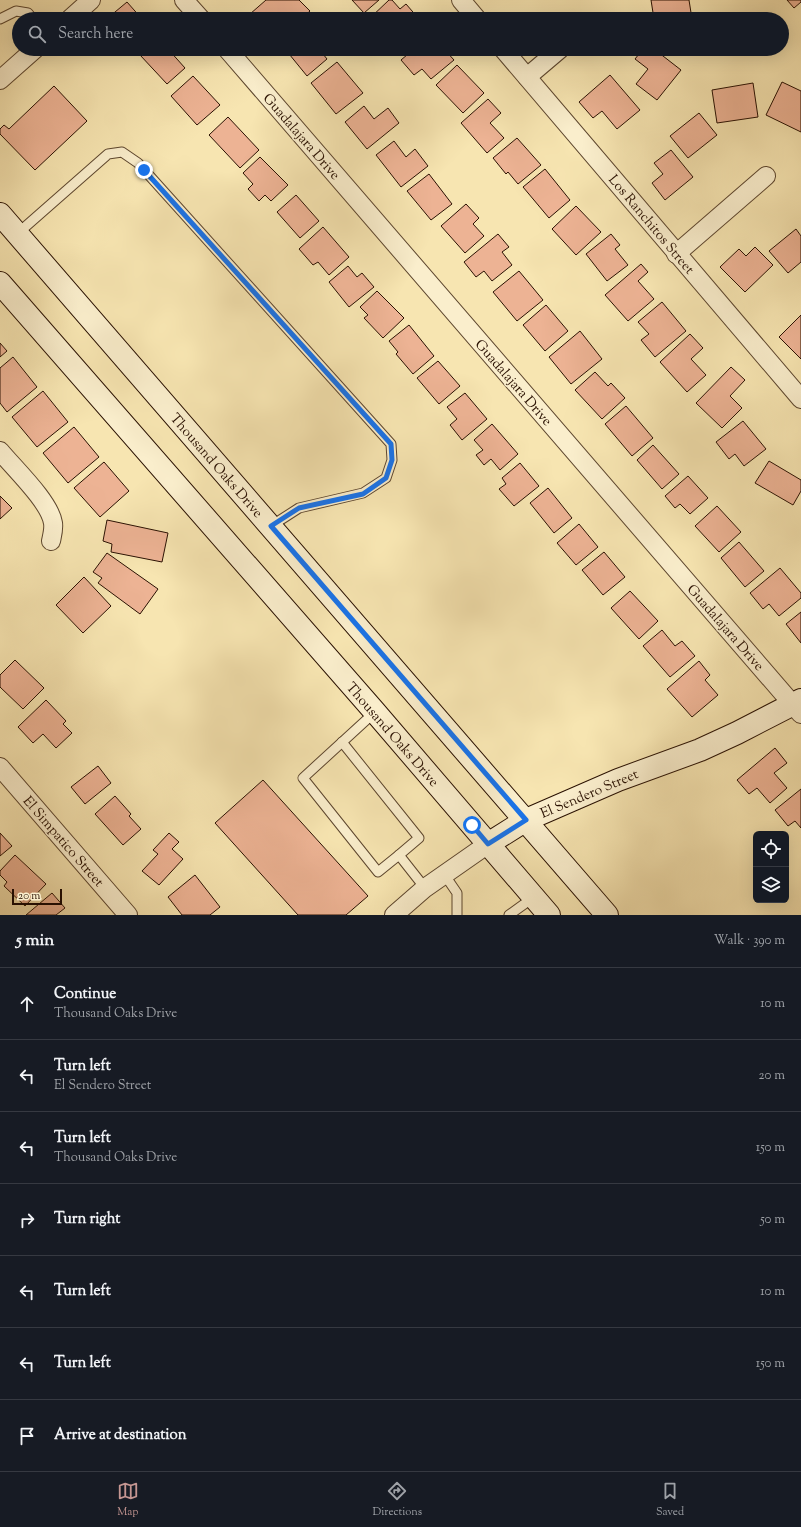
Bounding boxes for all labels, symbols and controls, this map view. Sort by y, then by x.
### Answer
search box [12,12,789,56]
icon: search [26,23,48,45]
text: Search here [58,24,133,45]
street label: Guadalajara Drive [257,90,344,185]
route end [135,161,153,179]
street label: Los Ranchitos Street [603,171,698,280]
street label: Guadalajara Drive [469,336,556,431]
street label: Thousand Oaks Drive [164,410,267,523]
street label: Guadalajara Drive [681,581,768,676]
street label: Thousand Oaks Drive [340,679,443,792]
street label: El Sendero Street [538,765,642,824]
street label: El Simpatico Street [17,792,108,892]
route start [463,816,481,834]
map controls [753,831,789,903]
button: locate [753,831,789,867]
button: layers [753,867,789,903]
scale bar [12,887,62,906]
text: 20 m [18,888,40,904]
text: 5 min [16,929,54,953]
text: Walk · 390 m [714,932,785,950]
text: Continue [54,984,116,1005]
icon: ahead [16,993,38,1015]
text: 10 m [760,995,785,1013]
text: Thousand Oaks Drive [54,1005,177,1023]
text: Turn left [54,1056,111,1077]
icon: left [16,1065,38,1087]
text: 20 m [759,1067,785,1085]
text: El Sendero Street [54,1077,151,1095]
text: Turn left [54,1128,111,1149]
icon: left [16,1137,38,1159]
text: 150 m [756,1139,785,1157]
text: Thousand Oaks Drive [54,1149,177,1167]
icon: right [16,1209,38,1231]
text: Turn right [54,1209,120,1230]
text: 50 m [760,1211,785,1229]
icon: left [16,1281,38,1303]
text: Turn left [54,1281,111,1302]
text: 10 m [760,1283,785,1301]
icon: left [16,1353,38,1375]
text: Turn left [54,1353,111,1374]
text: 150 m [756,1355,785,1373]
icon: arrive [16,1425,38,1447]
text: Arrive at destination [54,1425,187,1446]
tab: Map [117,1480,139,1520]
tab: Directions [373,1480,422,1520]
tab: Saved [656,1480,684,1520]

